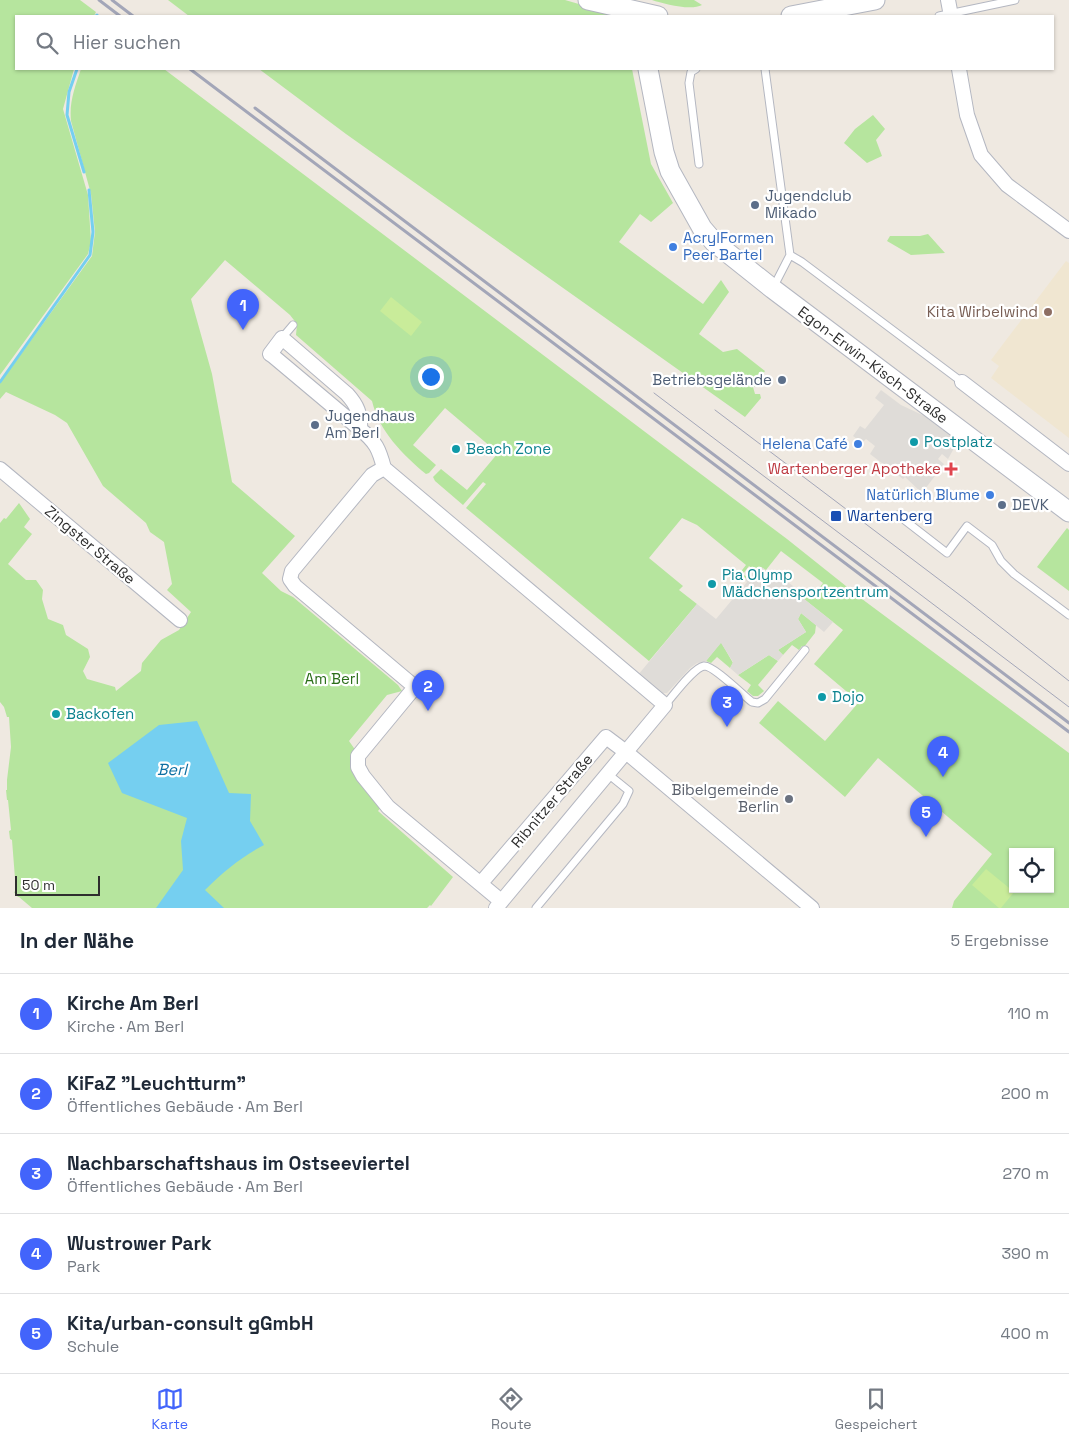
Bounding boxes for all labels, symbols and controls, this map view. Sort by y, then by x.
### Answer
search box [15,15,1054,70]
icon: search [33,29,61,57]
text: Hier suchen [73,30,181,55]
place label: Jugendclub Mikado [765,186,852,222]
marker: Jugendclub Mikado [749,199,761,211]
place label: AcrylFormen Peer Bartel [683,228,774,264]
marker: AcrylFormen Peer Bartel [667,241,679,253]
pin: 1 [227,289,259,330]
street label: Egon-Erwin-Kisch-Straße [794,302,952,427]
place label: Kita Wirbelwind [927,302,1038,321]
marker: Kita Wirbelwind [1042,306,1054,318]
your location [418,364,444,390]
place label: Betriebsgelände [652,370,772,389]
marker: Betriebsgelände [776,374,788,386]
place label: Jugendhaus Am Berl [325,406,415,442]
marker: Jugendhaus Am Berl [309,419,321,431]
place label: Postplatz [924,432,993,451]
place label: Helena Café [762,434,848,453]
marker: Postplatz [908,436,920,448]
marker: Helena Café [852,438,864,450]
place label: Beach Zone [466,439,551,458]
marker: Beach Zone [450,443,462,455]
place label: Wartenberger Apotheke [768,459,941,478]
marker: Wartenberger Apotheke [945,463,957,475]
place label: Natürlich Blume [866,485,980,504]
marker: Natürlich Blume [984,489,996,501]
place label: DEVK [1012,495,1049,514]
marker: DEVK [996,499,1008,511]
street label: Zingster Straße [41,501,140,588]
place label: Wartenberg [847,506,933,525]
marker: Wartenberg [829,509,843,523]
place label: Pia Olymp Mädchensportzentrum [722,565,889,601]
marker: Pia Olymp Mädchensportzentrum [706,578,718,590]
park label: Am Berl [305,669,359,688]
pin: 2 [412,670,444,711]
pin: 3 [711,686,743,727]
place label: Dojo [832,687,864,706]
marker: Dojo [816,691,828,703]
place label: Backofen [66,704,134,723]
marker: Backofen [50,708,62,720]
pin: 4 [927,736,959,777]
street label: Ribnitzer Straße [507,750,597,852]
water label: Berl [157,759,189,780]
place label: Bibelgemeinde Berlin [671,780,779,816]
marker: Bibelgemeinde Berlin [783,793,795,805]
pin: 5 [910,796,942,837]
map controls [1009,848,1054,893]
button: locate [1009,848,1054,893]
scale bar [15,873,100,896]
text: 50 m [22,876,55,894]
text: In der Nähe [20,927,134,954]
text: 5 Ergebnisse [950,930,1049,951]
text: Kirche Am Berl [67,991,199,1016]
text: 1 [32,1003,40,1024]
text: 110 m [1007,1003,1049,1024]
text: Kirche · Am Berl [67,1016,184,1037]
text: KiFaZ "Leuchtturm" [67,1071,246,1096]
text: 2 [31,1083,41,1104]
text: 200 m [1001,1083,1049,1104]
text: Öffentliches Gebäude · Am Berl [67,1096,303,1117]
text: Nachbarschaftshaus im Ostseeviertel [67,1151,410,1176]
text: 3 [31,1163,41,1184]
text: 270 m [1002,1163,1049,1184]
text: Öffentliches Gebäude · Am Berl [67,1176,303,1197]
text: Wustrower Park [67,1231,212,1256]
text: 4 [31,1243,41,1264]
text: 390 m [1001,1243,1049,1264]
text: Park [67,1256,100,1277]
text: Kita/urban-consult gGmbH [67,1311,313,1336]
text: 5 [31,1323,41,1344]
text: 400 m [1001,1323,1049,1344]
text: Schule [67,1336,119,1357]
tab: Karte [152,1385,188,1433]
tab: Route [491,1385,532,1433]
tab: Gespeichert [835,1385,917,1433]

